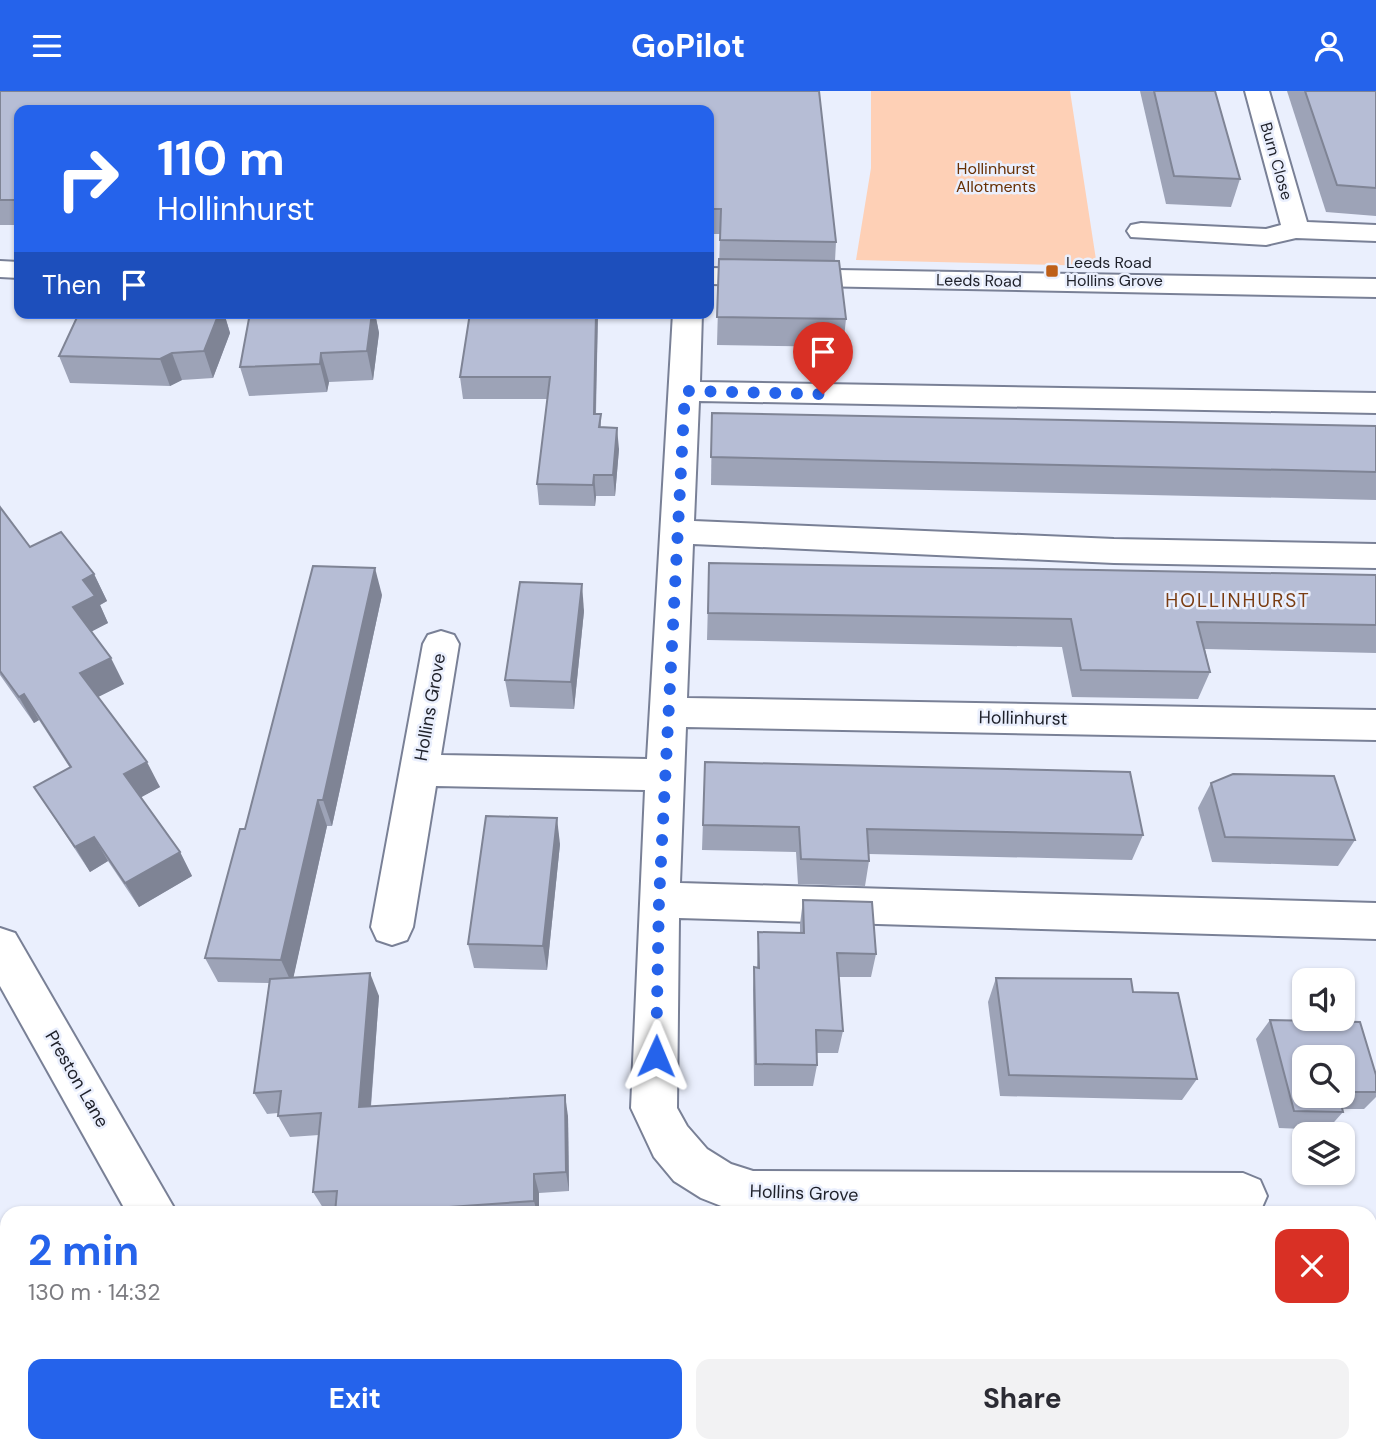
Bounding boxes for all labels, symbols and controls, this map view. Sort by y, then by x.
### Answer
text: GoPilot [631,25,745,67]
icon: menu [28,27,66,65]
icon: person [1310,27,1348,65]
street label: Burn Close [1255,120,1298,202]
text: 110 m [157,126,285,190]
icon: right [42,133,133,224]
park label: Hollinhurst Allotments [956,158,1036,197]
text: Hollinhurst [157,188,315,230]
place label: Leeds Road Hollins Grove [1066,252,1163,291]
marker: Leeds Road Hollins Grove [1044,263,1060,279]
icon: arrive [115,266,153,304]
text: Then [42,268,101,302]
street label: Leeds Road [936,269,1022,292]
pin [793,322,853,394]
icon: arrive [804,333,842,371]
district label: HOLLINHURST [1165,588,1311,613]
street label: Hollins Grove [409,651,451,763]
street label: Hollinhurst [978,705,1068,731]
map controls [1292,968,1355,1185]
button: sound [1292,968,1355,1031]
position arrow [619,1019,693,1093]
street label: Preston Lane [40,1026,114,1132]
button: search [1292,1045,1355,1108]
button: layers [1292,1122,1355,1185]
street label: Hollins Grove [749,1179,859,1207]
text: 2 min [28,1223,139,1278]
button: close [1275,1229,1349,1303]
text: 130 m · 14:32 [28,1277,161,1307]
button: Exit [28,1359,682,1439]
button: Share [696,1359,1349,1439]

